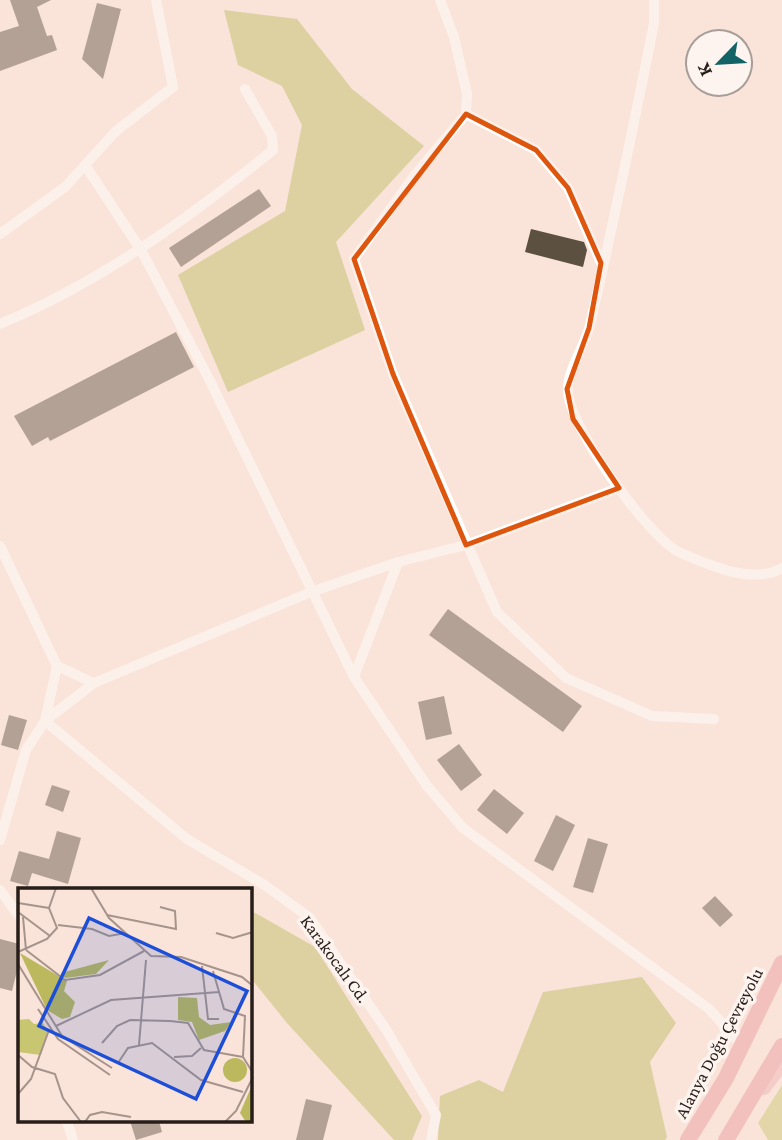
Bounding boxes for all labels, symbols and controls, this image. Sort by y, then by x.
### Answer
north arrow [684,28,754,98]
text: K [692,59,716,80]
inset map [18,888,252,1122]
street label: Karakocalı Cd. [297,911,373,1007]
street label: Alanya Doğu Çevreyolu [671,964,767,1122]

